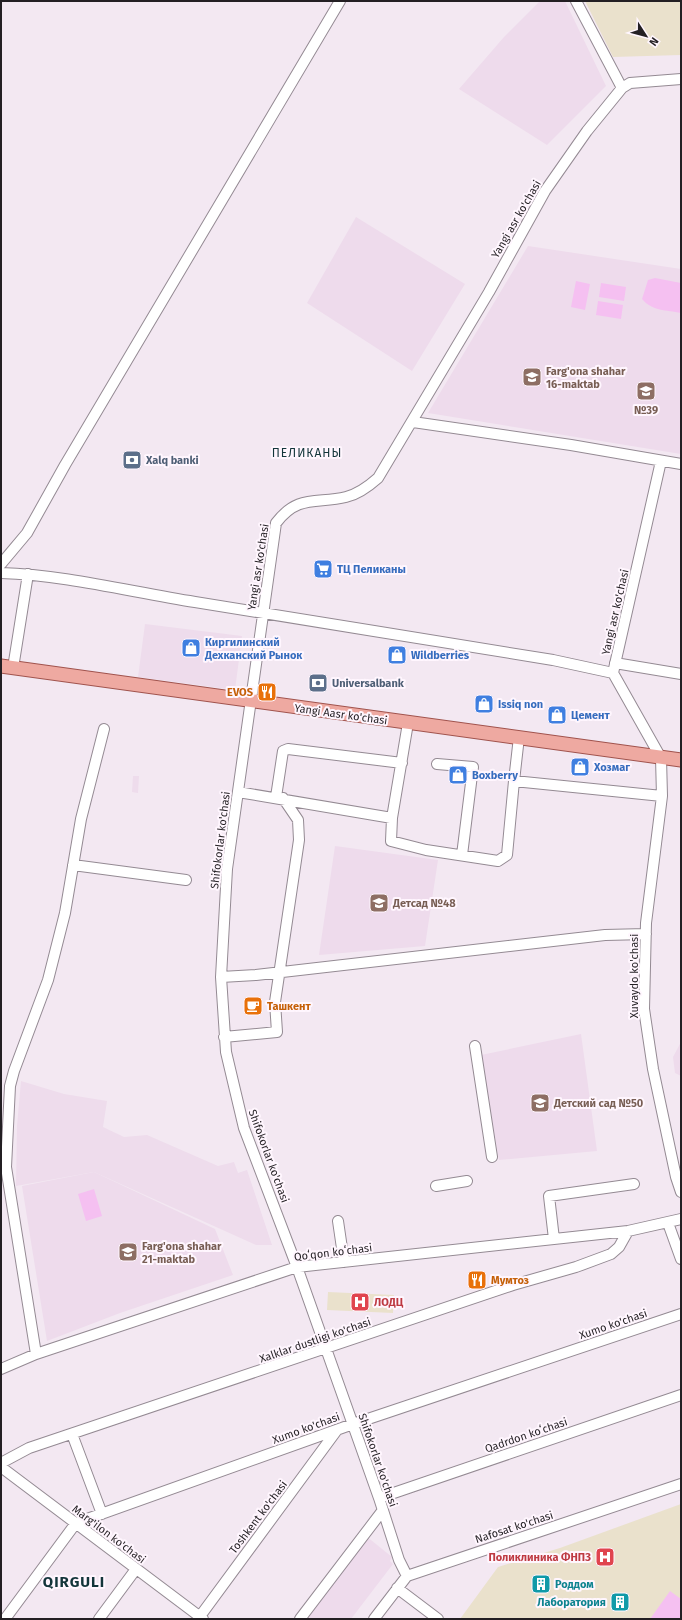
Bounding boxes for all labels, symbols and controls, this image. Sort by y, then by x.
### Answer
north arrow [626,16,666,56]
text: N [646,35,661,48]
street label: Yangi asr ko'chasi [489,178,544,260]
place label: Farg'ona shahar 16-maktab [546,365,626,391]
school or university icon: Farg'ona shahar 16-maktab [521,366,543,388]
school or university icon: №39 [635,380,657,402]
place label: №39 [634,404,658,417]
district label: ПЕЛИКАНЫ [272,446,342,460]
bank icon: Xalq banki [121,449,143,471]
place label: Xalq banki [145,454,199,467]
street label: Yangi asr ko'chasi [245,523,272,611]
supermarket icon: ТЦ Пеликаны [312,558,334,580]
place label: ТЦ Пеликаны [337,563,406,576]
street label: Yangi asr ko'chasi [599,568,632,656]
place label: Киргилинский Дехканский Рынок [204,636,303,662]
shop icon: Киргилинский Дехканский Рынок [180,637,202,659]
shop icon: Wildberries [386,644,408,666]
place label: Wildberries [411,649,470,662]
bank icon: Universalbank [307,672,329,694]
place label: Universalbank [332,677,405,690]
restaurant icon: EVOS [256,681,278,703]
place label: EVOS [227,686,254,699]
shop icon: Issiq non [473,693,495,715]
place label: Issiq non [498,698,543,711]
street label: Yangi Aasr ko'chasi [294,702,388,727]
shop icon: Цемент [546,704,568,726]
place label: Цемент [571,709,611,722]
shop icon: Хозмаг [569,756,591,778]
place label: Хозмаг [593,761,630,774]
shop icon: Boxberry [447,764,469,786]
place label: Boxberry [472,769,518,782]
street label: Shifokorlar ko'chasi [208,791,233,890]
school or university icon: Детсад №48 [368,892,390,914]
place label: Детсад №48 [392,897,456,910]
street label: Xuvaydo ko'chasi [628,934,641,1018]
cafe icon: Ташкент [242,995,264,1017]
place label: Ташкент [267,1000,311,1013]
school or university icon: Детский сад №50 [529,1092,551,1114]
place label: Детский сад №50 [553,1097,644,1110]
street label: Shifokorlar ko'chasi [246,1108,291,1204]
place label: Farg'ona shahar 21-maktab [142,1240,222,1266]
school or university icon: Farg'ona shahar 21-maktab [117,1241,139,1263]
street label: Qoʻqon koʻchasi [293,1241,373,1264]
restaurant icon: Mумтоз [466,1269,488,1291]
place label: Mумтоз [491,1274,530,1287]
hospital icon: ЛОДЦ [349,1291,371,1313]
place label: ЛОДЦ [374,1296,404,1309]
street label: Xumo ko'chasi [577,1307,649,1342]
street label: Xalklar dustligi ko'chasi [258,1315,373,1366]
street label: Xumo ko'chasi [271,1410,342,1447]
street label: Shifokorlar ko'chasi [355,1412,400,1509]
street label: Qadrdon koʻchasi [483,1415,569,1456]
street label: Toshkent ko'chasi [227,1478,290,1556]
street label: Marg'ilon ko'chasi [69,1502,148,1566]
street label: Nafosat ko'chasi [473,1509,555,1546]
hospital icon: Поликлиника ФНПЗ [594,1546,616,1568]
place label: Поликлиника ФНПЗ [488,1551,591,1564]
district label: QIRGULI [43,1573,105,1591]
building icon: Роддом [530,1573,552,1595]
place label: Роддом [555,1578,594,1591]
building icon: Лаборатория [609,1591,631,1613]
place label: Лаборатория [537,1596,606,1609]

